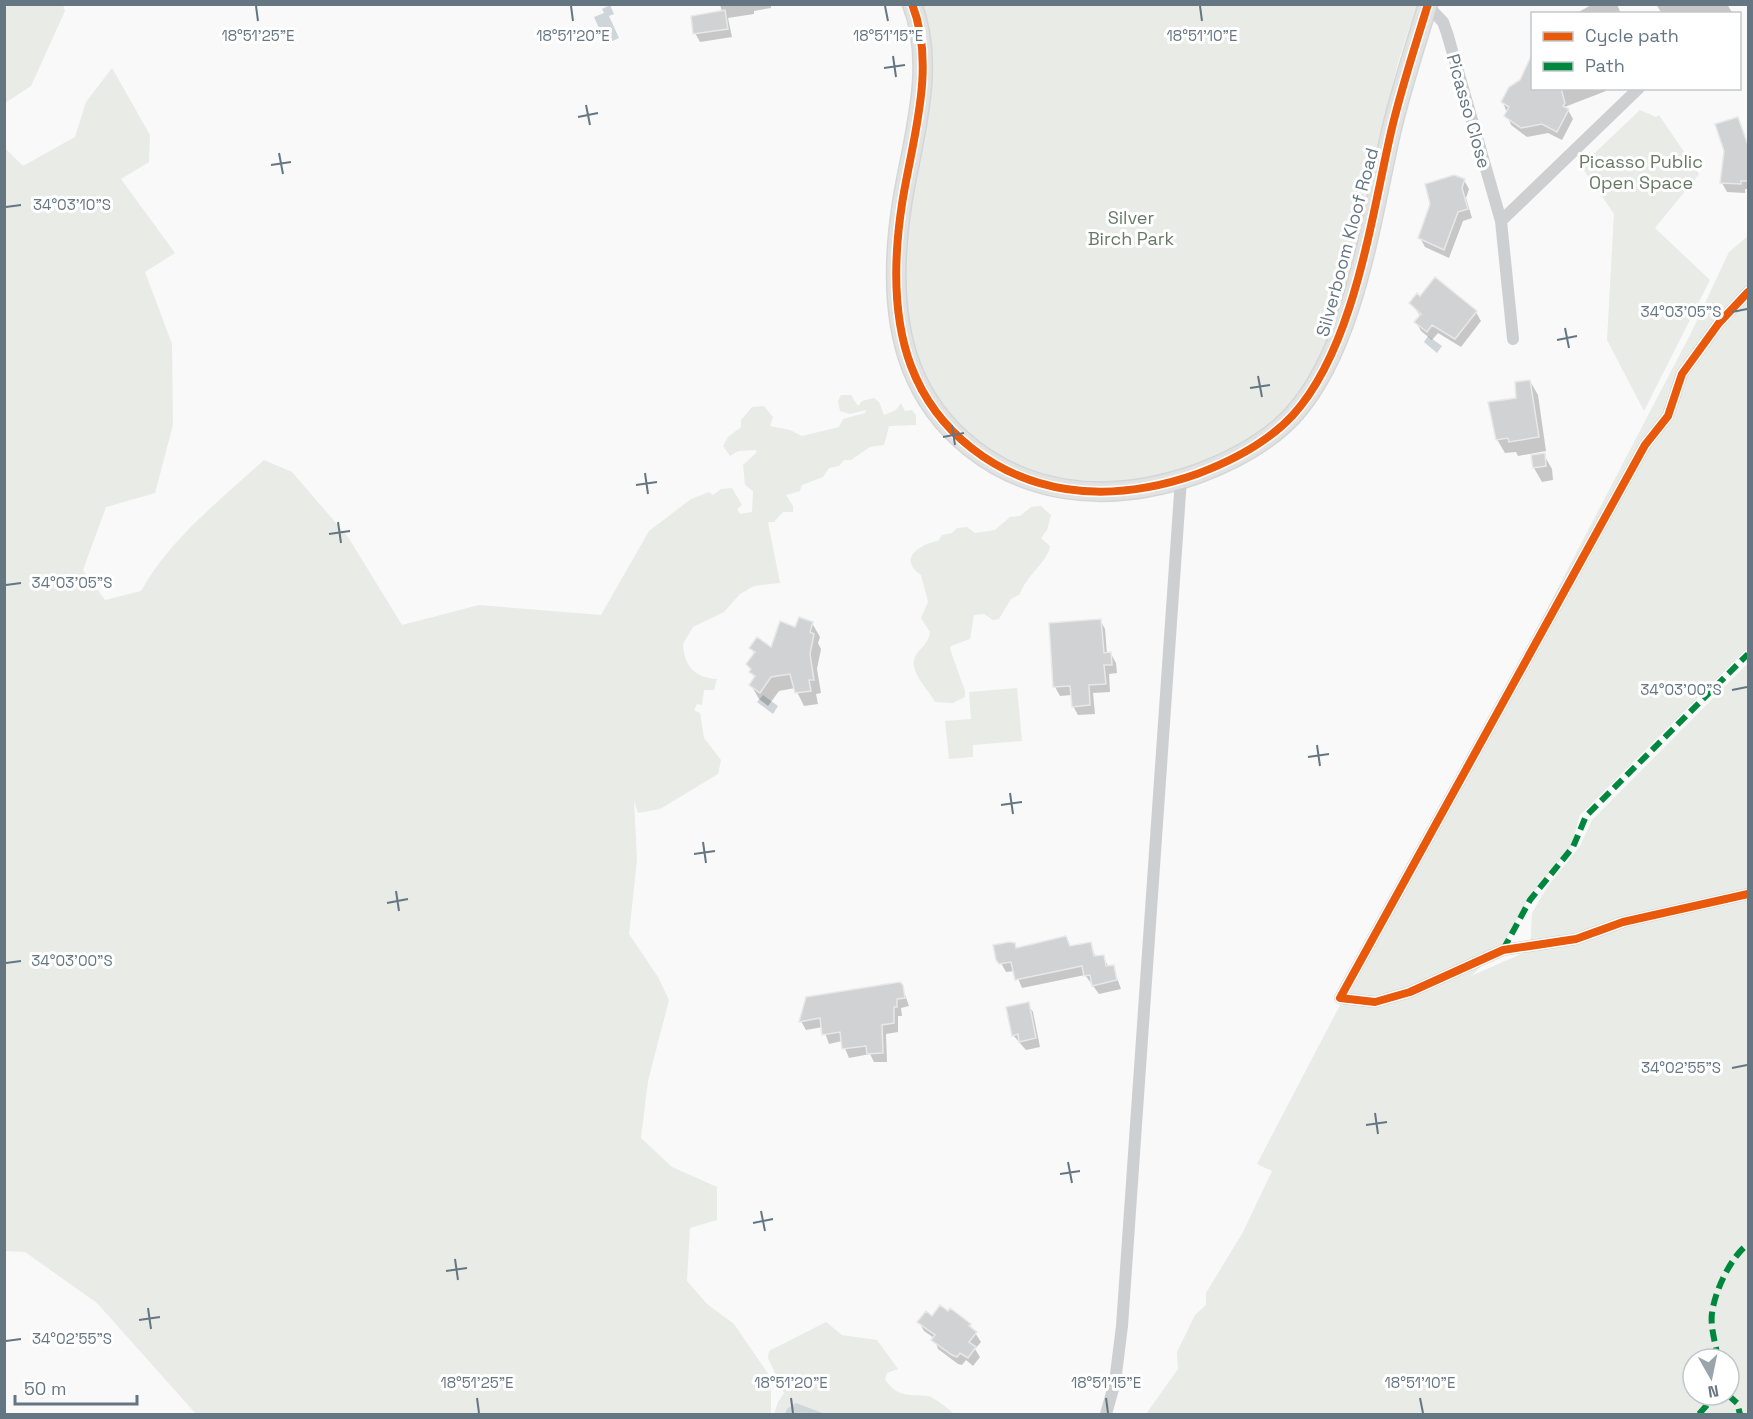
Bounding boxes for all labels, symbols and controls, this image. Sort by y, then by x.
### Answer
legend [1531,12,1741,90]
text: Cycle path [1585,24,1679,47]
text: 18°51'25"E [222,26,294,45]
text: 18°51'20"E [536,26,610,45]
text: 18°51'15"E [853,26,923,45]
text: 18°51'10"E [1167,26,1237,45]
street label: Picasso Close [1442,51,1496,171]
text: Path [1585,54,1625,77]
street label: Silverboom Kloof Road [1311,145,1383,339]
park label: Picasso Public Open Space [1579,150,1703,194]
text: 34°03'10"S [33,195,111,214]
park label: Silver Birch Park [1088,206,1175,250]
text: 34°03'05"S [1641,302,1721,321]
text: 34°03'05"S [32,573,112,592]
text: 34°03'00"S [1640,680,1722,699]
text: 34°03'00"S [31,951,113,970]
text: 34°02'55"S [1641,1058,1721,1077]
text: 34°02'55"S [32,1329,112,1348]
north arrow [1681,1347,1741,1407]
scale bar [15,1368,136,1406]
text: 18°51'25"E [441,1373,513,1392]
text: 18°51'20"E [754,1373,828,1392]
text: 18°51'15"E [1071,1373,1141,1392]
text: 18°51'10"E [1385,1373,1455,1392]
text: 50 m [24,1377,66,1400]
text: N [1706,1380,1720,1403]

